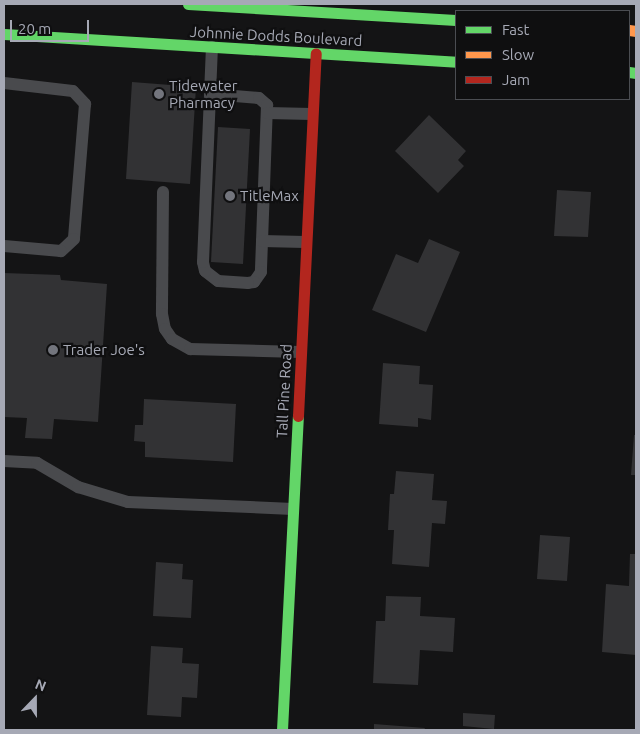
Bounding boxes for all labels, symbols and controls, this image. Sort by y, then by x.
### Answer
scale bar [12,10,91,42]
legend [455,10,630,100]
text: 20 m [18,20,51,37]
text: Fast [502,21,529,38]
street label: Johnnie Dodds Boulevard [189,22,363,50]
text: Slow [502,46,534,63]
text: Jam [502,71,530,88]
place label: Tidewater Pharmacy [169,76,238,111]
marker: Tidewater Pharmacy [153,88,165,100]
place label: TitleMax [240,187,299,205]
marker: TitleMax [224,190,236,202]
place label: Trader Joe's [63,341,145,359]
street label: Tall Pine Road [273,343,295,439]
marker: Trader Joe's [47,344,59,356]
north arrow [10,674,60,724]
text: N [33,676,48,694]

